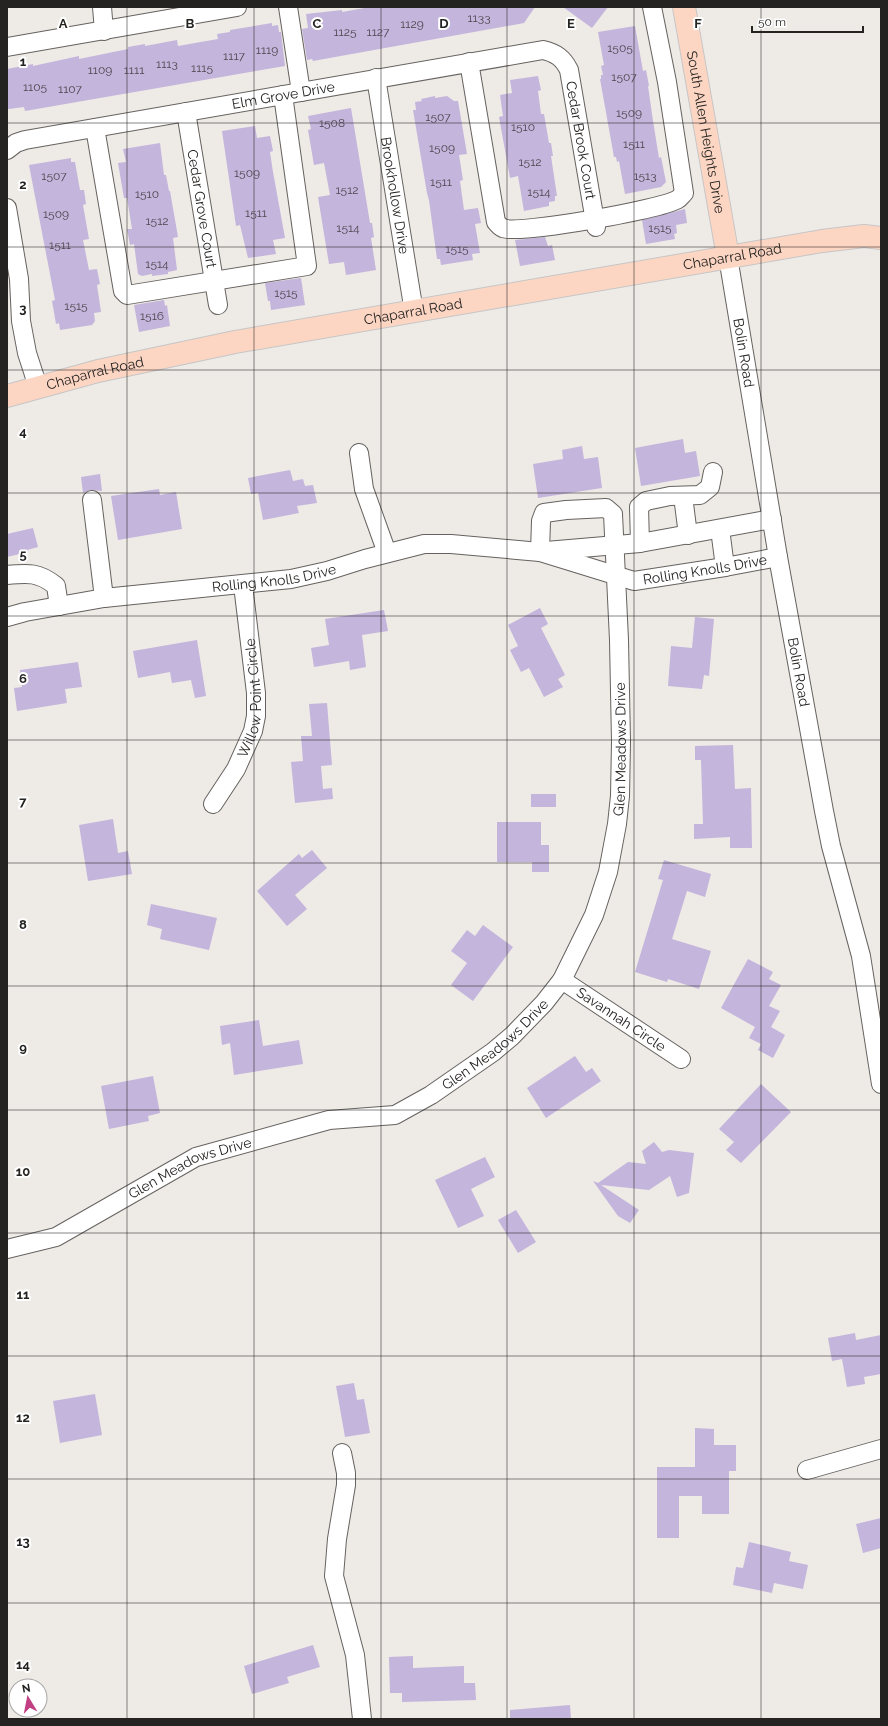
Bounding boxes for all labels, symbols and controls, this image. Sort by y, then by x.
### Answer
scale bar [752,8,863,34]
house number: 1133 [467,11,491,25]
text: 50 m [758,15,786,29]
text: A [59,16,68,31]
text: B [186,16,195,31]
text: C [313,16,322,31]
text: D [439,16,449,31]
text: E [567,16,575,31]
text: F [694,16,702,31]
house number: 1129 [400,17,424,31]
house number: 1125 [333,25,357,39]
house number: 1127 [367,25,390,39]
house number: 1505 [607,41,633,55]
house number: 1119 [256,43,278,57]
house number: 1117 [223,49,245,63]
street label: South Allen Heights Drive [684,49,728,215]
text: 1 [20,54,27,69]
house number: 1113 [156,57,178,71]
house number: 1115 [191,61,213,75]
house number: 1109 [88,63,112,77]
house number: 1111 [124,63,144,77]
house number: 1507 [611,70,637,84]
street label: Elm Grove Drive [231,78,336,112]
house number: 1105 [23,80,48,94]
street label: Cedar Brook Court [563,80,599,201]
house number: 1107 [58,82,83,96]
house number: 1509 [616,106,642,120]
house number: 1507 [425,110,451,124]
house number: 1508 [319,116,345,130]
house number: 1510 [511,120,535,134]
street label: Brookhollow Drive [378,136,412,255]
house number: 1511 [623,137,645,151]
house number: 1509 [429,141,455,155]
street label: Cedar Grove Court [184,148,220,270]
house number: 1512 [518,155,542,169]
house number: 1509 [234,166,260,180]
house number: 1507 [41,169,67,183]
house number: 1513 [633,169,657,183]
house number: 1511 [430,175,452,189]
text: 2 [19,177,27,192]
house number: 1512 [335,183,359,197]
house number: 1514 [527,185,551,199]
house number: 1510 [135,187,159,201]
house number: 1511 [245,206,267,220]
house number: 1509 [43,207,69,221]
house number: 1512 [145,214,169,228]
house number: 1514 [336,221,360,235]
house number: 1515 [648,221,672,235]
house number: 1511 [49,238,71,252]
street label: Chaparral Road [682,240,783,273]
house number: 1515 [445,242,469,256]
house number: 1514 [145,257,169,271]
house number: 1515 [274,286,298,300]
street label: Chaparral Road [362,295,463,328]
house number: 1515 [64,299,88,313]
text: 3 [19,301,27,316]
house number: 1516 [140,309,164,323]
street label: Bolin Road [730,317,758,388]
street label: Chaparral Road [45,354,145,393]
text: 4 [19,424,27,439]
text: 5 [19,547,27,562]
street label: Rolling Knolls Drive [642,551,768,588]
street label: Rolling Knolls Drive [211,561,338,595]
street label: Bolin Road [785,636,813,708]
street label: Willow Point Circle [234,638,264,760]
text: 6 [19,671,27,686]
street label: Glen Meadows Drive [610,682,629,817]
text: 7 [19,794,27,809]
text: 8 [19,917,27,932]
street label: Savannah Circle [574,984,669,1055]
street label: Glen Meadows Drive [439,996,551,1093]
text: 9 [19,1040,27,1055]
street label: Glen Meadows Drive [126,1134,253,1202]
text: 10 [16,1164,30,1179]
text: 11 [17,1287,30,1302]
text: 12 [16,1410,30,1425]
text: 13 [16,1534,30,1549]
text: 14 [16,1657,30,1672]
north arrow [8,1678,48,1718]
text: N [21,1682,32,1696]

